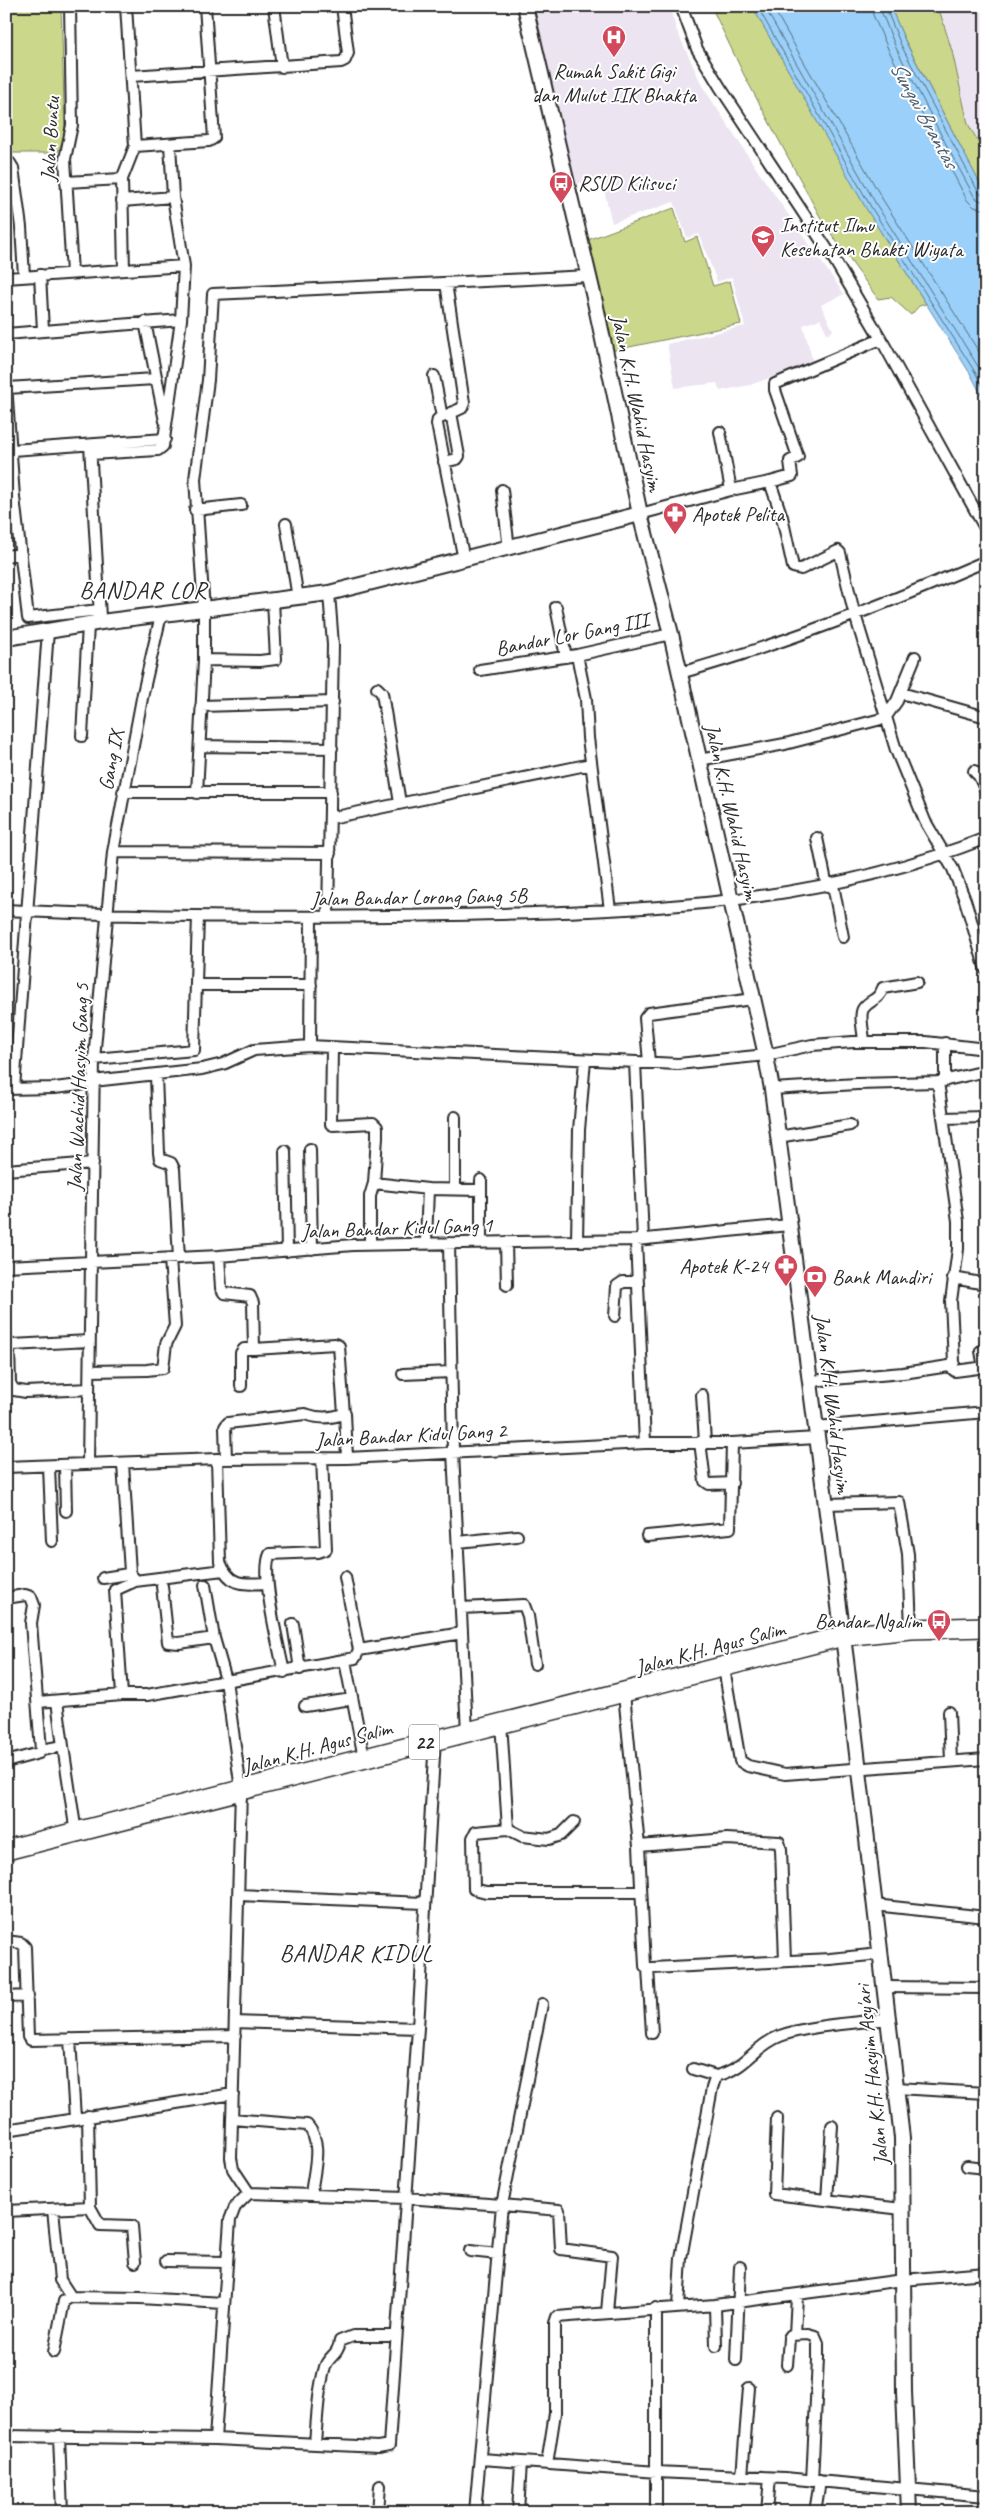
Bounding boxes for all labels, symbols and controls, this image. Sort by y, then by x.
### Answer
hospital icon: Rumah Sakit Gigi dan Mulut IIK Bhakta [601,24,627,58]
water label: Sungai Brantas [884,57,966,175]
place label: Rumah Sakit Gigi dan Mulut IIK Bhakta [532,58,697,108]
street label: Jalan Buntu [35,95,65,183]
bus stop icon: RSUD Kilisuci [548,170,574,204]
place label: RSUD Kilisuci [578,170,678,196]
place label: Institut Ilmu Kesehatan Bhakti Wiyata [780,212,965,262]
school or university icon: Institut Ilmu Kesehatan Bhakti Wiyata [750,224,776,258]
street label: Jalan K.H. Wahid Hasyim [605,311,669,495]
pharmacy icon: Apotek Pelita [662,501,688,535]
place label: Apotek Pelita [692,501,785,527]
district label: BANDAR LOR [79,575,209,605]
street label: Bandar Lor Gang III [493,606,655,662]
street label: Jalan K.H. Wahid Hasyim [699,720,765,904]
street label: Gang IX [92,726,130,792]
street label: Jalan Bandar Lorong Gang 5B [310,882,529,912]
street label: Jalan Wachid Hasyim Gang 5 [61,981,95,1192]
street label: Jalan Bandar Kidul Gang 1 [300,1212,494,1244]
place label: Apotek K-24 [679,1253,771,1279]
pharmacy icon: Apotek K-24 [773,1253,799,1287]
bank icon: Bank Mandiri [802,1264,828,1298]
place label: Bank Mandiri [832,1264,934,1290]
street label: Jalan K.H. Wahid Hasyim [809,1312,857,1496]
street label: Jalan Bandar Kidul Gang 2 [314,1417,509,1453]
place label: Bandar Ngalim [815,1608,923,1634]
bus stop icon: Bandar Ngalim [926,1608,952,1642]
street label: Jalan K.H. Agus Salim [632,1615,790,1681]
street label: Jalan K.H. Agus Salim [239,1714,397,1780]
road number: 22 [409,1724,439,1760]
district label: BANDAR KIDUL [279,1938,433,1968]
street label: Jalan K.H. Hasyim Asy'ari [849,1980,895,2168]

